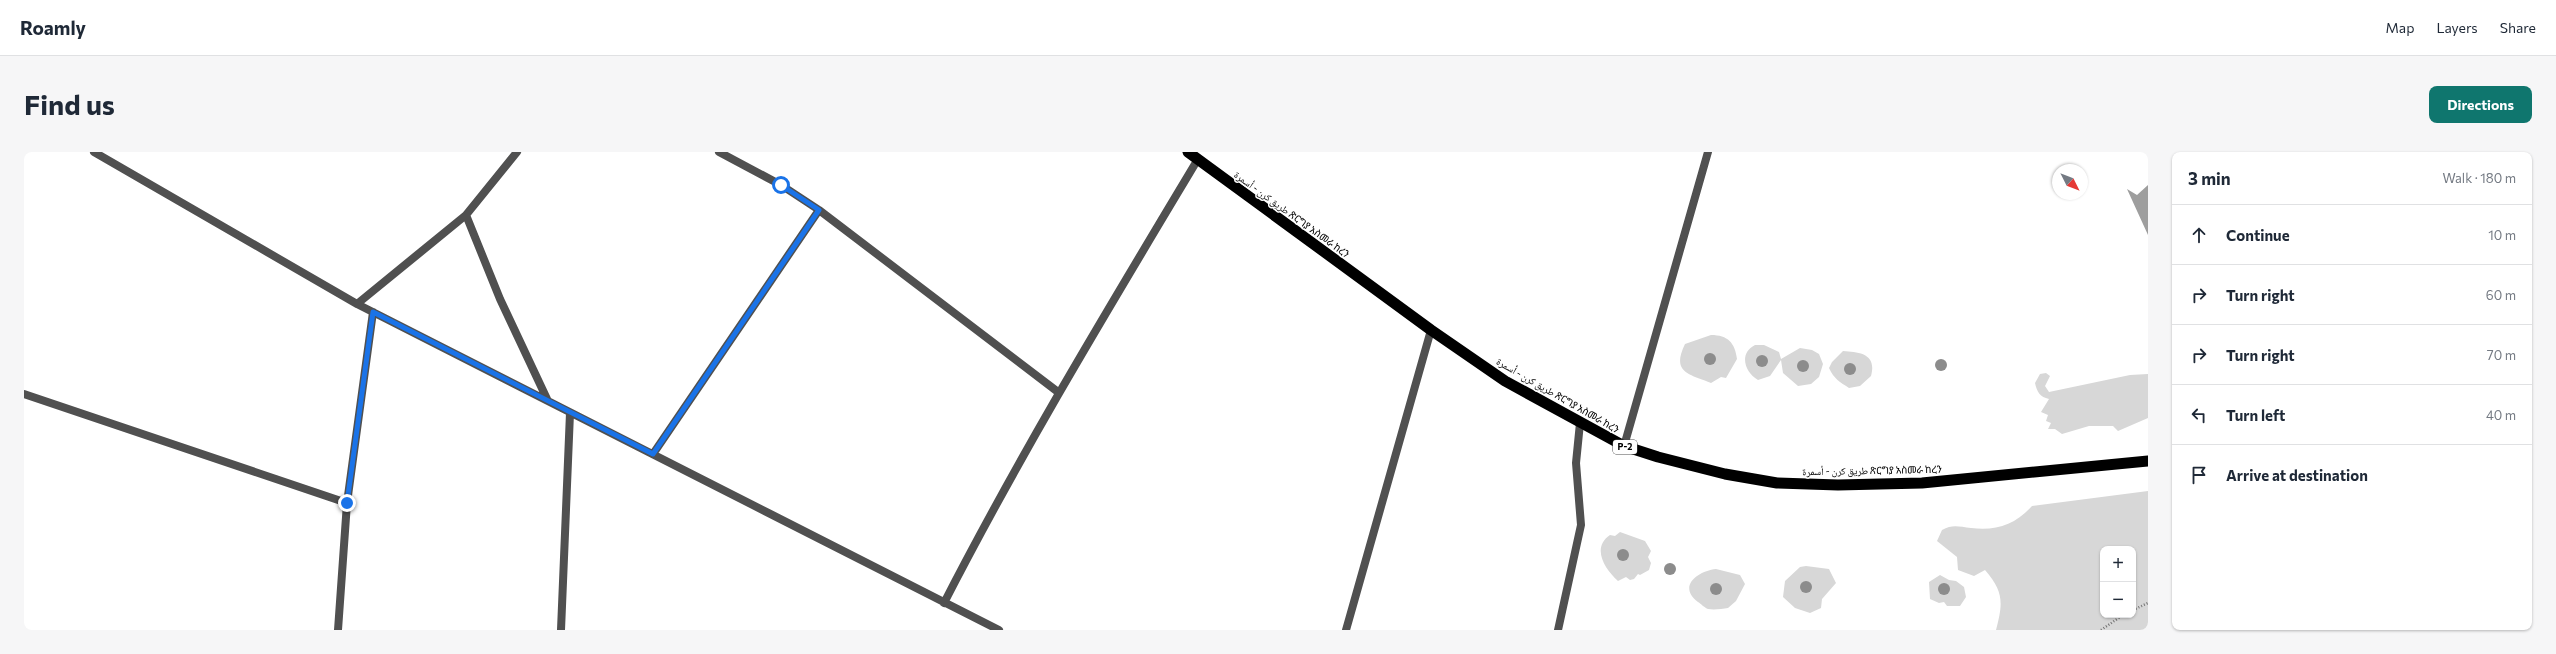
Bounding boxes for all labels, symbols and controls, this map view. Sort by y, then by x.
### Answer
text: Roamly [20,16,86,39]
text: Map [2386,19,2414,36]
text: Layers [2436,19,2478,36]
text: Share [2500,19,2536,36]
button: Directions [2429,86,2532,123]
text: Find us [24,87,115,121]
north arrow [2052,164,2088,200]
street label: طريق كرن - أسمرة ጽርግያ አስመራ ከረን [1231,168,1352,261]
text: 3 min [2188,168,2231,189]
text: Walk · 180 m [2442,170,2516,186]
route start [772,176,790,194]
icon: ahead [2188,224,2210,246]
text: Continue [2226,226,2290,244]
text: 10 m [2488,227,2516,243]
icon: right [2188,284,2210,306]
text: Turn right [2226,286,2295,304]
text: 60 m [2486,287,2516,303]
icon: right [2188,344,2210,366]
text: Turn right [2226,346,2295,364]
text: 70 m [2487,347,2516,363]
street label: طريق كرن - أسمرة ጽርግያ አስመራ ከረን [1494,355,1622,436]
icon: left [2188,404,2210,426]
text: Turn left [2226,406,2285,424]
text: 40 m [2486,407,2516,423]
road number: P-2 [1613,440,1637,454]
street label: طريق كرن - أسمرة ጽርግያ አስመራ ከረን [1802,463,1942,478]
icon: arrive [2188,464,2210,486]
text: Arrive at destination [2226,466,2368,484]
route end [338,494,356,512]
map controls [2100,546,2136,618]
button: + [2100,546,2136,582]
button: − [2100,582,2136,618]

